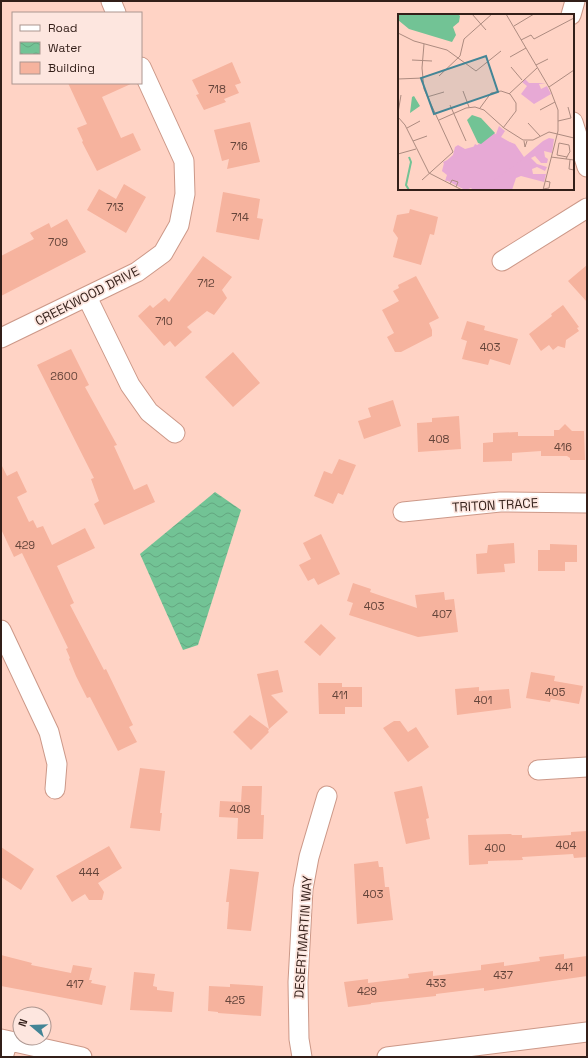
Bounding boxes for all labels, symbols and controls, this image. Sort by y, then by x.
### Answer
legend [12,12,142,84]
inset map [398,14,574,190]
text: Road [48,20,77,36]
text: Water [48,40,82,56]
text: Building [48,60,95,76]
house number: 718 [208,82,226,96]
house number: 716 [230,139,248,153]
house number: 713 [106,200,124,214]
house number: 714 [231,210,249,224]
house number: 709 [48,235,68,249]
street label: CREEKWOOD DRIVE [32,262,142,330]
house number: 712 [197,276,215,290]
house number: 710 [155,314,173,328]
house number: 403 [480,340,501,354]
house number: 2600 [50,369,78,383]
house number: 408 [429,432,450,446]
house number: 416 [554,440,572,454]
street label: TRITON TRACE [452,494,538,516]
house number: 429 [15,538,35,552]
house number: 403 [364,599,385,613]
house number: 407 [432,607,452,621]
house number: 405 [545,685,566,699]
house number: 411 [332,688,348,702]
house number: 401 [474,693,492,707]
house number: 408 [230,802,251,816]
house number: 404 [556,838,577,852]
house number: 400 [485,841,505,855]
house number: 444 [79,865,99,879]
street label: DESERTMARTIN WAY [290,875,316,999]
house number: 403 [363,887,384,901]
house number: 441 [555,960,573,974]
house number: 437 [493,968,513,982]
house number: 433 [426,976,446,990]
house number: 417 [66,977,84,991]
house number: 429 [357,984,377,998]
house number: 425 [225,993,245,1007]
north arrow [12,1006,52,1046]
text: N [15,1017,30,1029]

